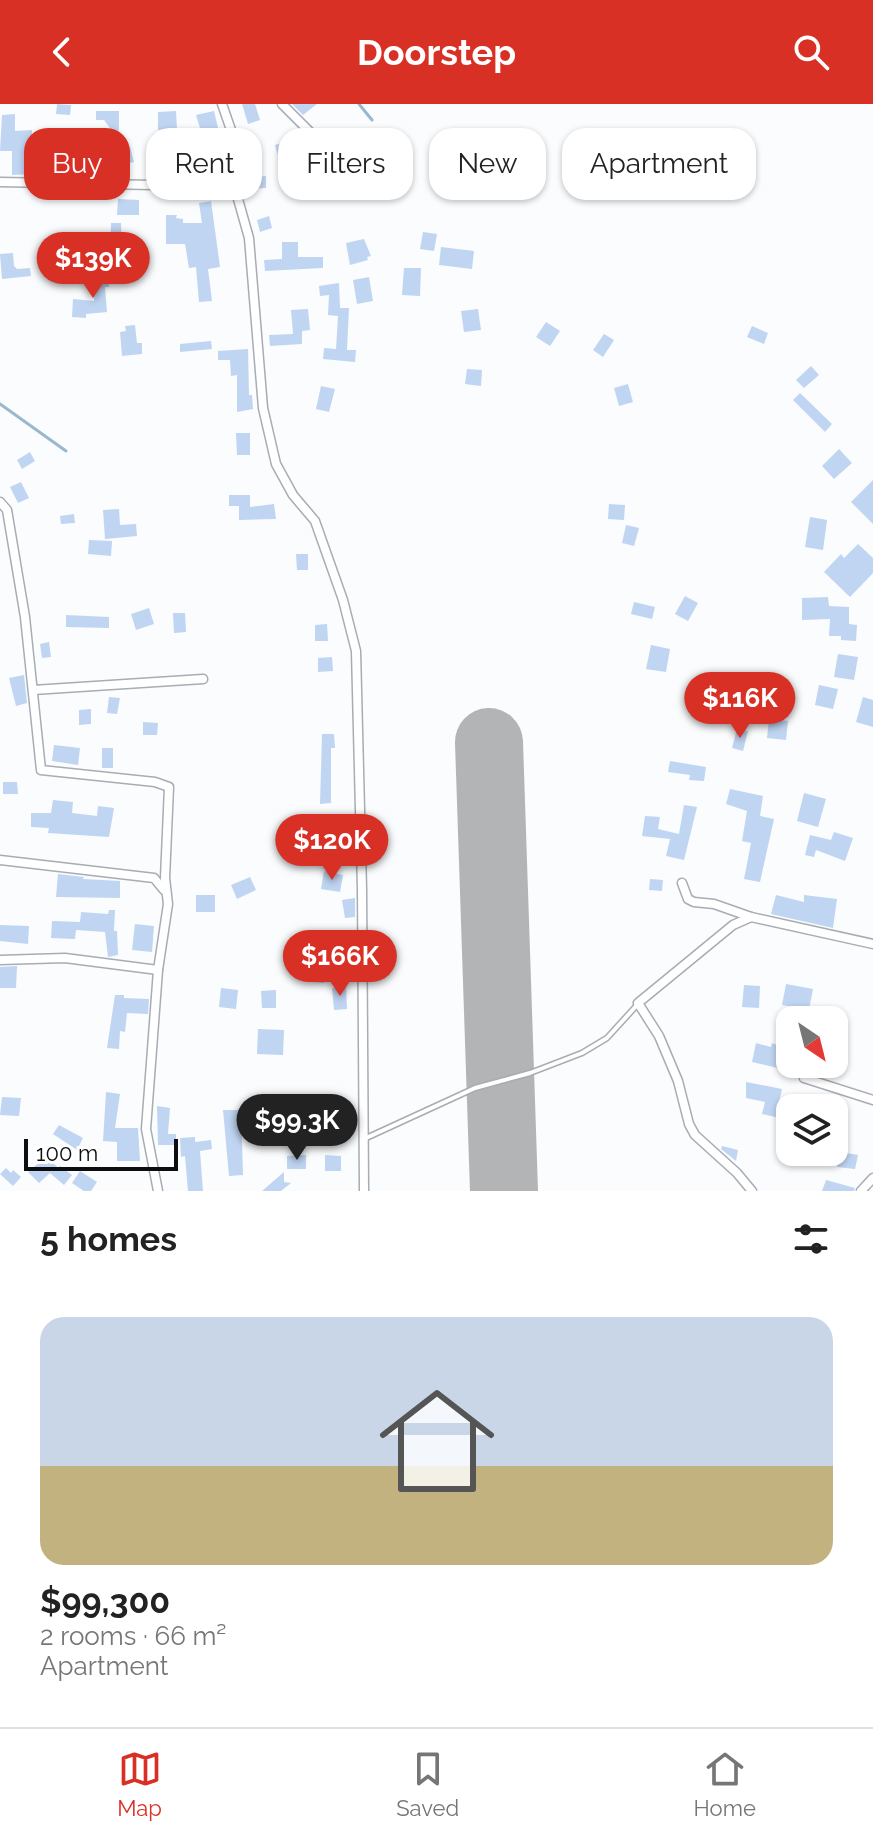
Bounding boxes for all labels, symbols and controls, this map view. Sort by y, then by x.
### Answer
icon: back [40,30,84,74]
icon: search [789,30,833,74]
text: Doorstep [357,31,516,73]
chip: Buy [24,128,130,200]
chip: Rent [146,128,262,200]
chip: Filters [278,128,413,200]
chip: New [429,128,546,200]
chip: Apartment [562,128,756,200]
pin: $139K [37,232,149,300]
text: $139K [55,243,131,273]
pin: $116K [684,672,796,740]
text: $116K [702,683,778,713]
pin: $120K [276,814,388,882]
text: $120K [293,825,371,855]
pin: $166K [284,930,396,998]
text: $166K [301,941,379,971]
north arrow [776,1006,848,1078]
map controls [776,1006,848,1166]
pin: $99.3K [232,1094,362,1162]
button: layers [776,1094,848,1166]
text: $99.3K [255,1105,339,1135]
scale bar [24,1135,178,1171]
text: 100 m [36,1140,98,1166]
icon: filters [789,1217,833,1261]
text: 5 homes [40,1219,177,1259]
icon: home [365,1369,509,1513]
text: $99,300 [40,1581,170,1621]
text: 2 rooms · 66 m² [40,1621,226,1651]
text: Apartment [40,1651,169,1681]
tab: Map [117,1747,162,1821]
tab: Saved [396,1747,459,1821]
tab: Home [694,1747,756,1821]

